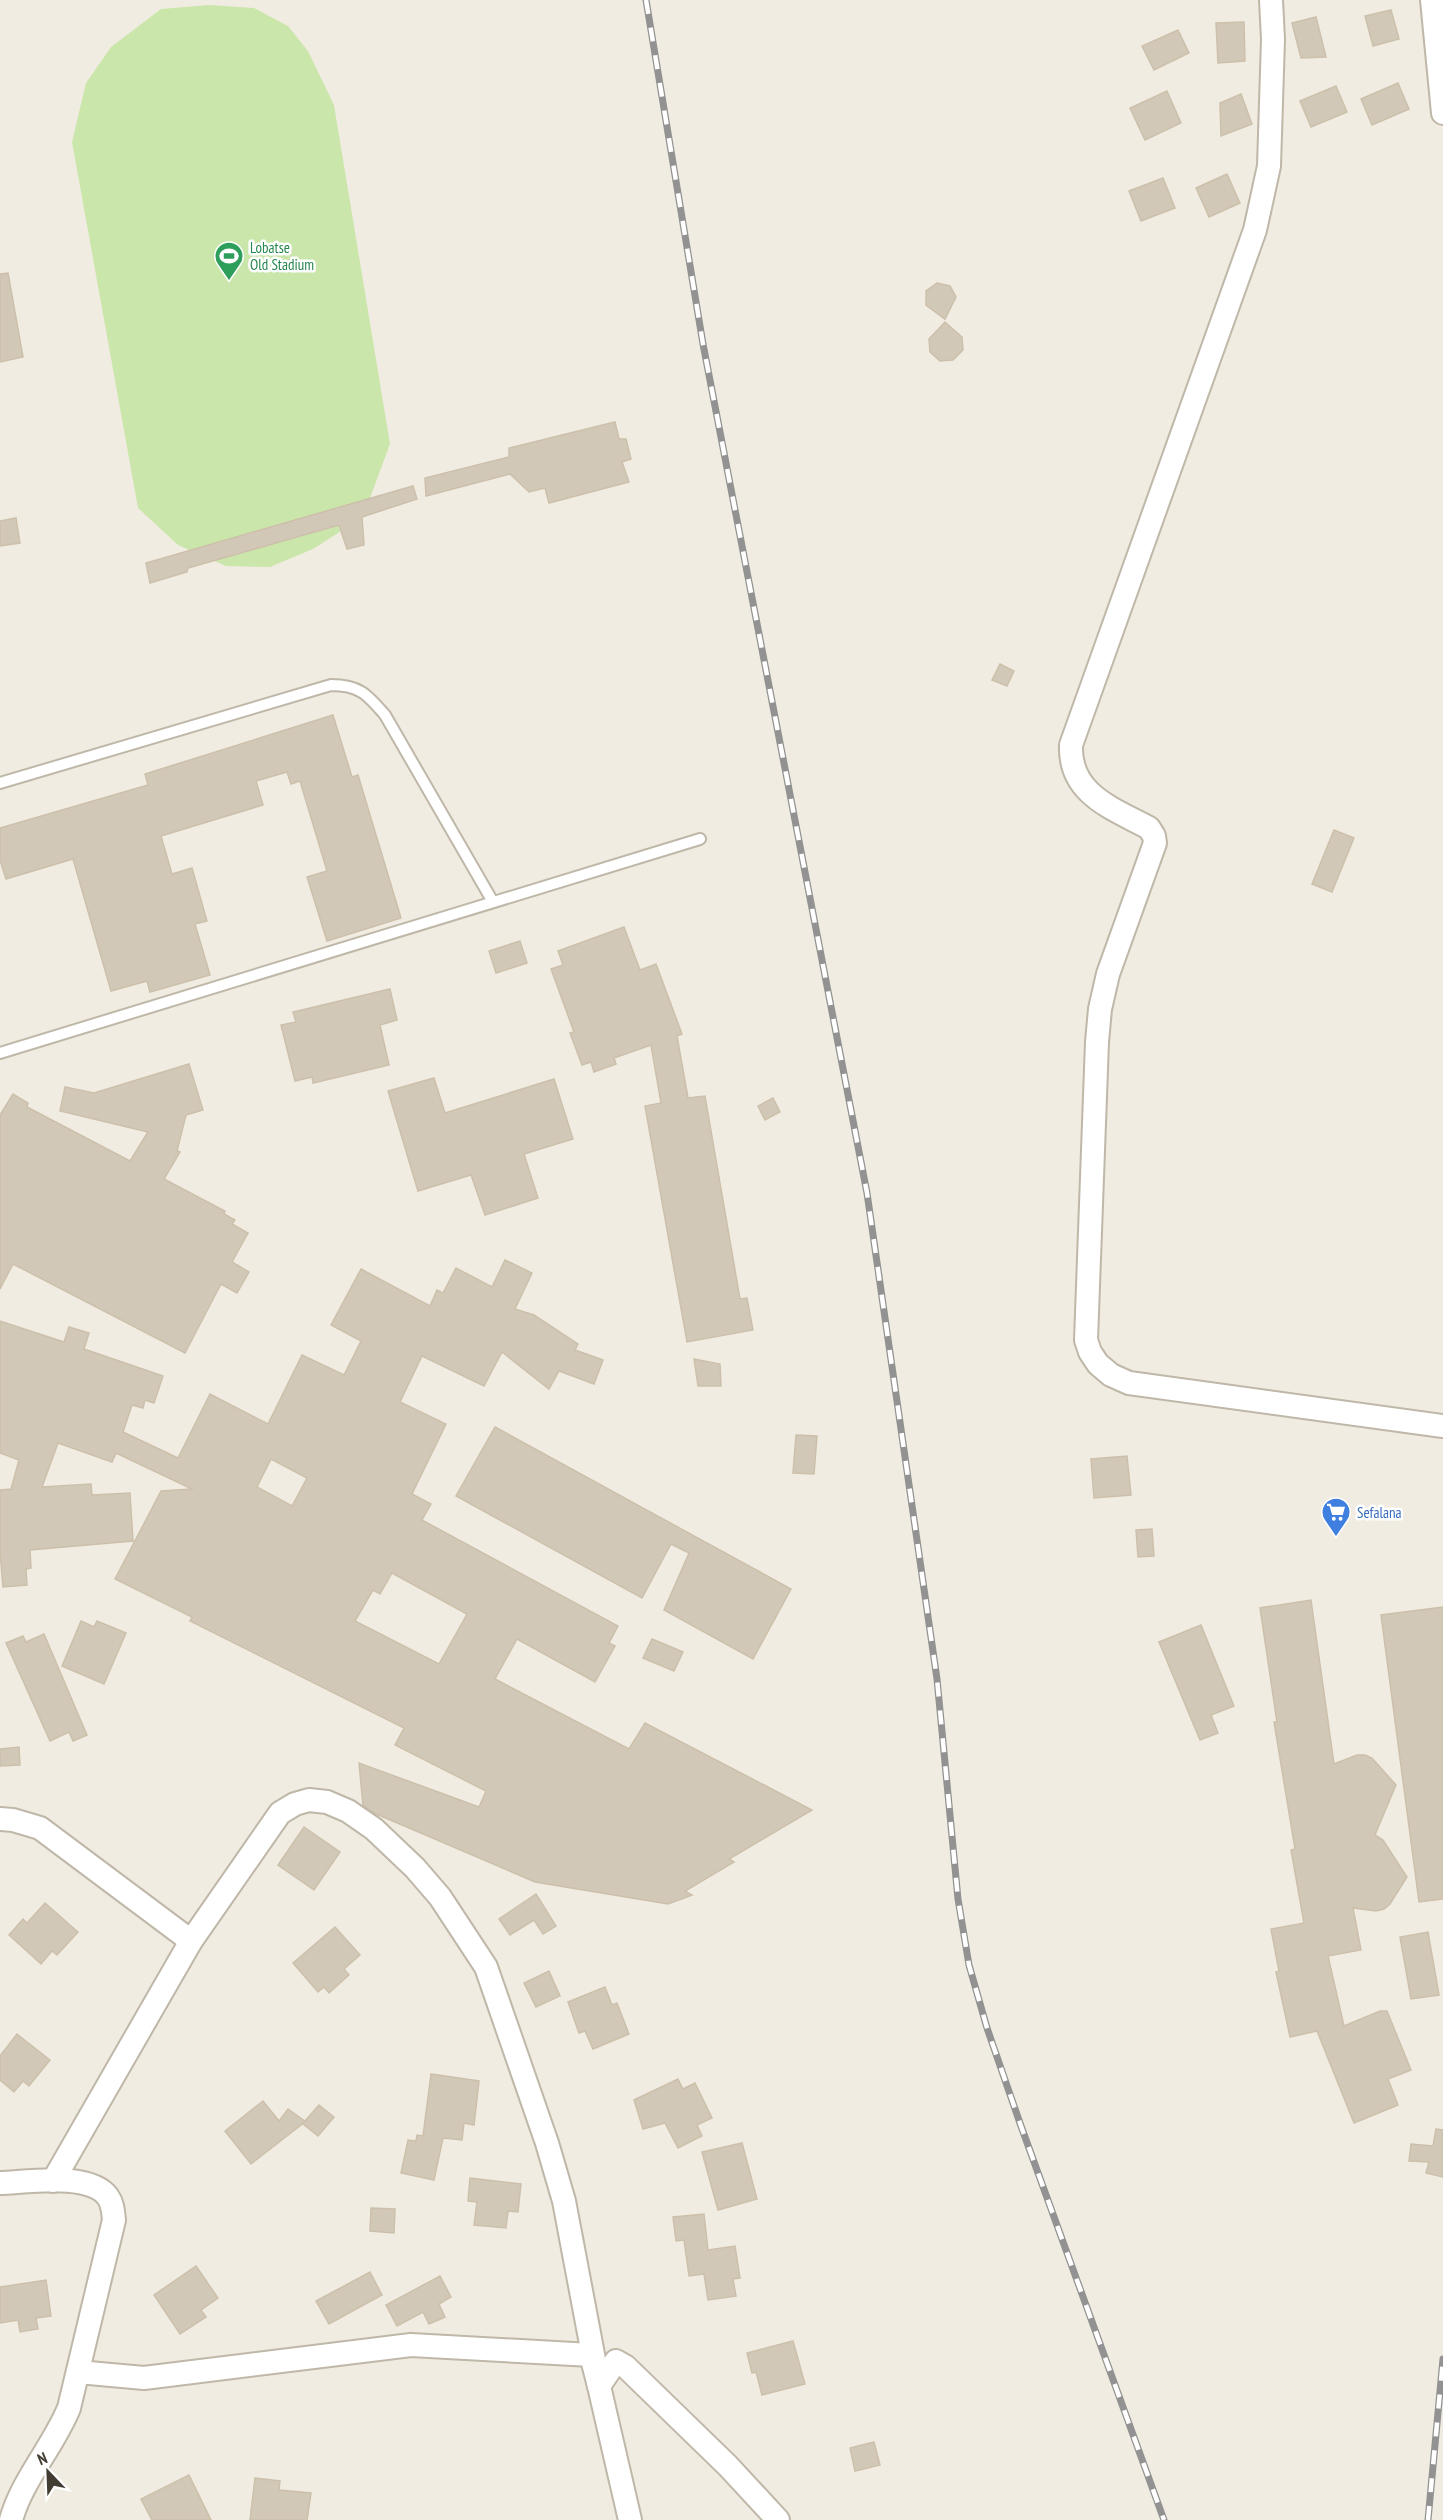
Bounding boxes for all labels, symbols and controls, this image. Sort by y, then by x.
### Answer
place label: Lobatse Old Stadium [250,238,314,274]
sports icon: Lobatse Old Stadium [213,240,245,282]
supermarket icon: Sefalana [1320,1496,1352,1538]
place label: Sefalana [1357,1503,1402,1522]
north arrow [18,2442,78,2502]
text: N [34,2447,50,2469]

